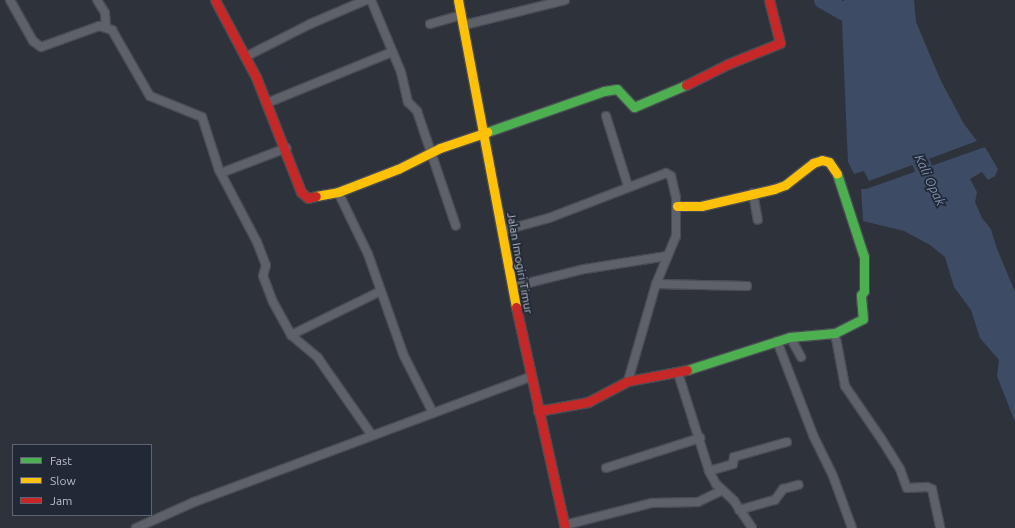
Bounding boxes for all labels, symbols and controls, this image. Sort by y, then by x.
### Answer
water label: Kali Opak [911,152,949,208]
street label: Jalan Imogiri Timur [504,211,536,315]
legend [12,444,152,516]
text: Fast [50,454,72,467]
text: Slow [50,474,76,487]
text: Jam [50,494,72,507]

